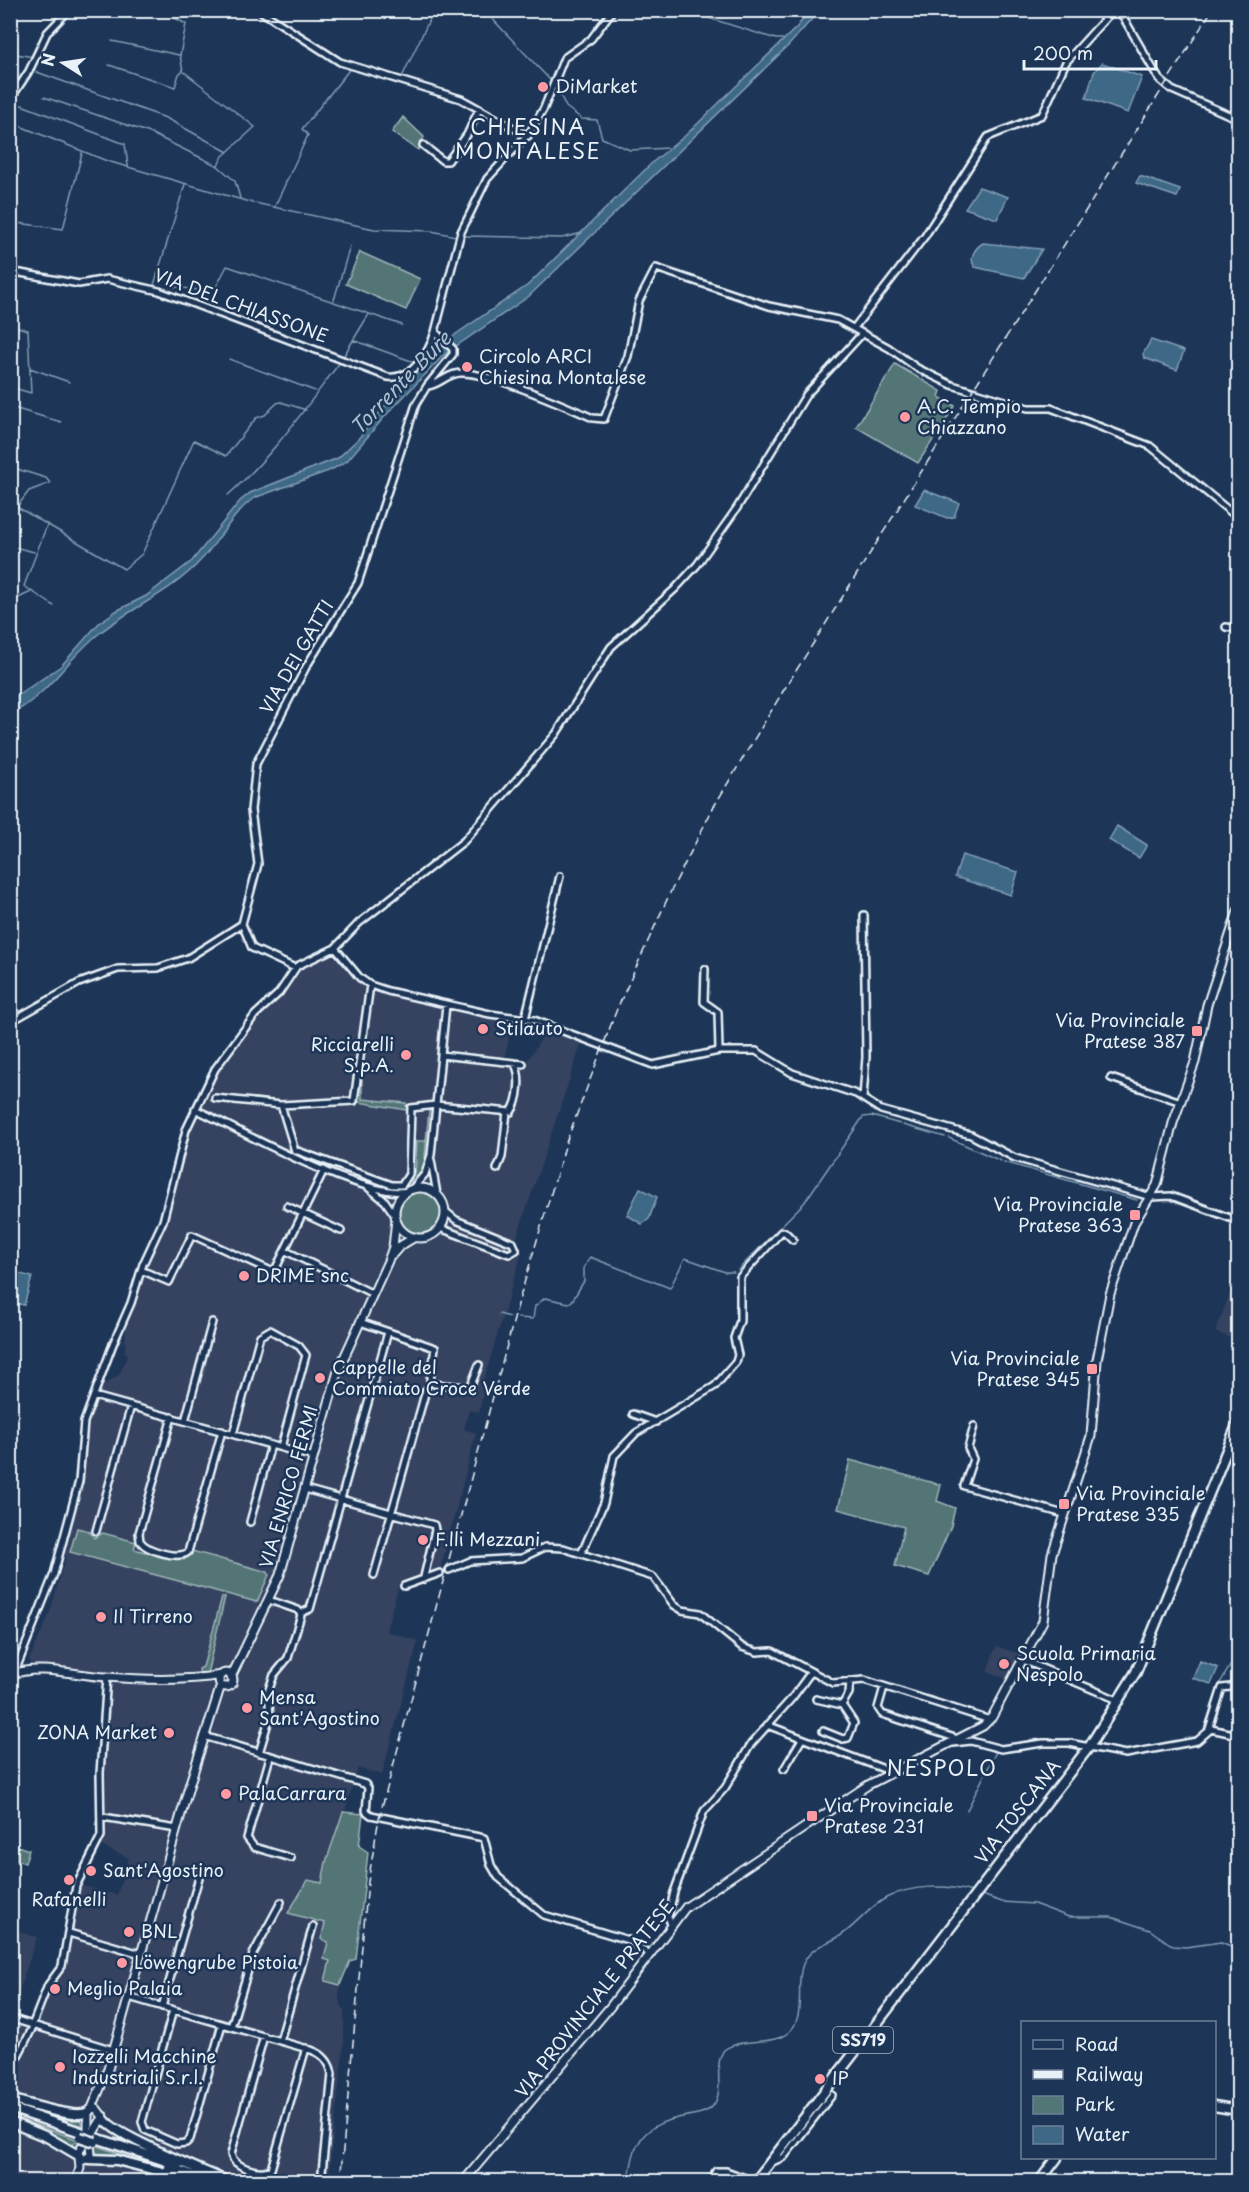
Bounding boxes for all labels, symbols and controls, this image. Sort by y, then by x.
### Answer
north arrow [33,33,93,93]
scale bar [1024,33,1156,71]
text: 200 m [1033,39,1093,66]
text: N [34,51,60,68]
place label: DiMarket [555,72,637,99]
marker: DiMarket [536,80,550,94]
district label: CHIESINA MONTALESE [455,110,601,166]
street label: VIA DEL CHIASSONE [151,261,332,349]
water label: Torrente Bure [343,323,458,441]
place label: Circolo ARCI Chiesina Montalese [479,342,646,390]
marker: Circolo ARCI Chiesina Montalese [460,360,474,374]
place label: A.C. Tempio Chiazzano [917,392,1021,440]
marker: A.C. Tempio Chiazzano [898,410,912,424]
street label: VIA DEI GATTI [252,594,339,718]
place label: Via Provinciale Pratese 387 [1055,1006,1185,1054]
place label: Stilauto [495,1014,563,1041]
marker: Stilauto [476,1022,490,1036]
marker: Via Provinciale Pratese 387 [1190,1024,1204,1038]
place label: Ricciarelli S.p.A. [311,1030,394,1078]
marker: Ricciarelli S.p.A. [399,1048,413,1062]
place label: Via Provinciale Pratese 363 [993,1190,1123,1238]
marker: Via Provinciale Pratese 363 [1128,1208,1142,1222]
place label: DRIME snc [256,1261,349,1288]
marker: DRIME snc [237,1269,251,1283]
place label: Via Provinciale Pratese 345 [950,1344,1080,1392]
place label: Cappelle del Commiato Croce Verde [332,1353,530,1401]
marker: Via Provinciale Pratese 345 [1085,1362,1099,1376]
marker: Cappelle del Commiato Croce Verde [313,1371,327,1385]
street label: VIA ENRICO FERMI [251,1402,324,1571]
place label: Via Provinciale Pratese 335 [1076,1479,1206,1527]
marker: Via Provinciale Pratese 335 [1057,1497,1071,1511]
place label: F.lli Mezzani [435,1525,540,1552]
marker: F.lli Mezzani [416,1533,430,1547]
place label: Il Tirreno [113,1602,193,1629]
marker: Il Tirreno [94,1610,108,1624]
place label: Scuola Primaria Nespolo [1016,1639,1156,1687]
marker: Scuola Primaria Nespolo [997,1657,1011,1671]
place label: Mensa Sant'Agostino [259,1683,380,1731]
marker: Mensa Sant'Agostino [240,1701,254,1715]
place label: ZONA Market [37,1718,157,1745]
marker: ZONA Market [162,1726,176,1740]
district label: NESPOLO [887,1751,997,1783]
street label: VIA TOSCANA [967,1753,1066,1869]
place label: PalaCarrara [238,1779,347,1806]
marker: PalaCarrara [219,1787,233,1801]
place label: Via Provinciale Pratese 231 [824,1791,954,1839]
marker: Via Provinciale Pratese 231 [805,1809,819,1823]
place label: Sant'Agostino [103,1856,224,1883]
marker: Sant'Agostino [84,1864,98,1878]
marker: Rafanelli [62,1873,76,1887]
place label: Rafanelli [31,1885,107,1912]
street label: VIA PROVINCIALE PRATESE [508,1893,680,2103]
place label: BNL [141,1917,177,1944]
marker: BNL [122,1925,136,1939]
place label: Löwengrube Pistoia [134,1948,298,1975]
marker: Löwengrube Pistoia [115,1956,129,1970]
place label: Meglio Palaia [67,1974,183,2001]
marker: Meglio Palaia [48,1982,62,1996]
legend [1021,2021,1216,2159]
road number: SS719 [833,2027,893,2053]
text: Road [1075,2030,1119,2057]
place label: Iozzelli Macchine Industriali S.r.l. [72,2042,217,2090]
marker: Iozzelli Macchine Industriali S.r.l. [53,2060,67,2074]
text: Railway [1075,2060,1143,2087]
place label: IP [832,2064,849,2091]
marker: IP [813,2072,827,2086]
text: Park [1075,2090,1115,2117]
text: Water [1075,2120,1130,2147]

